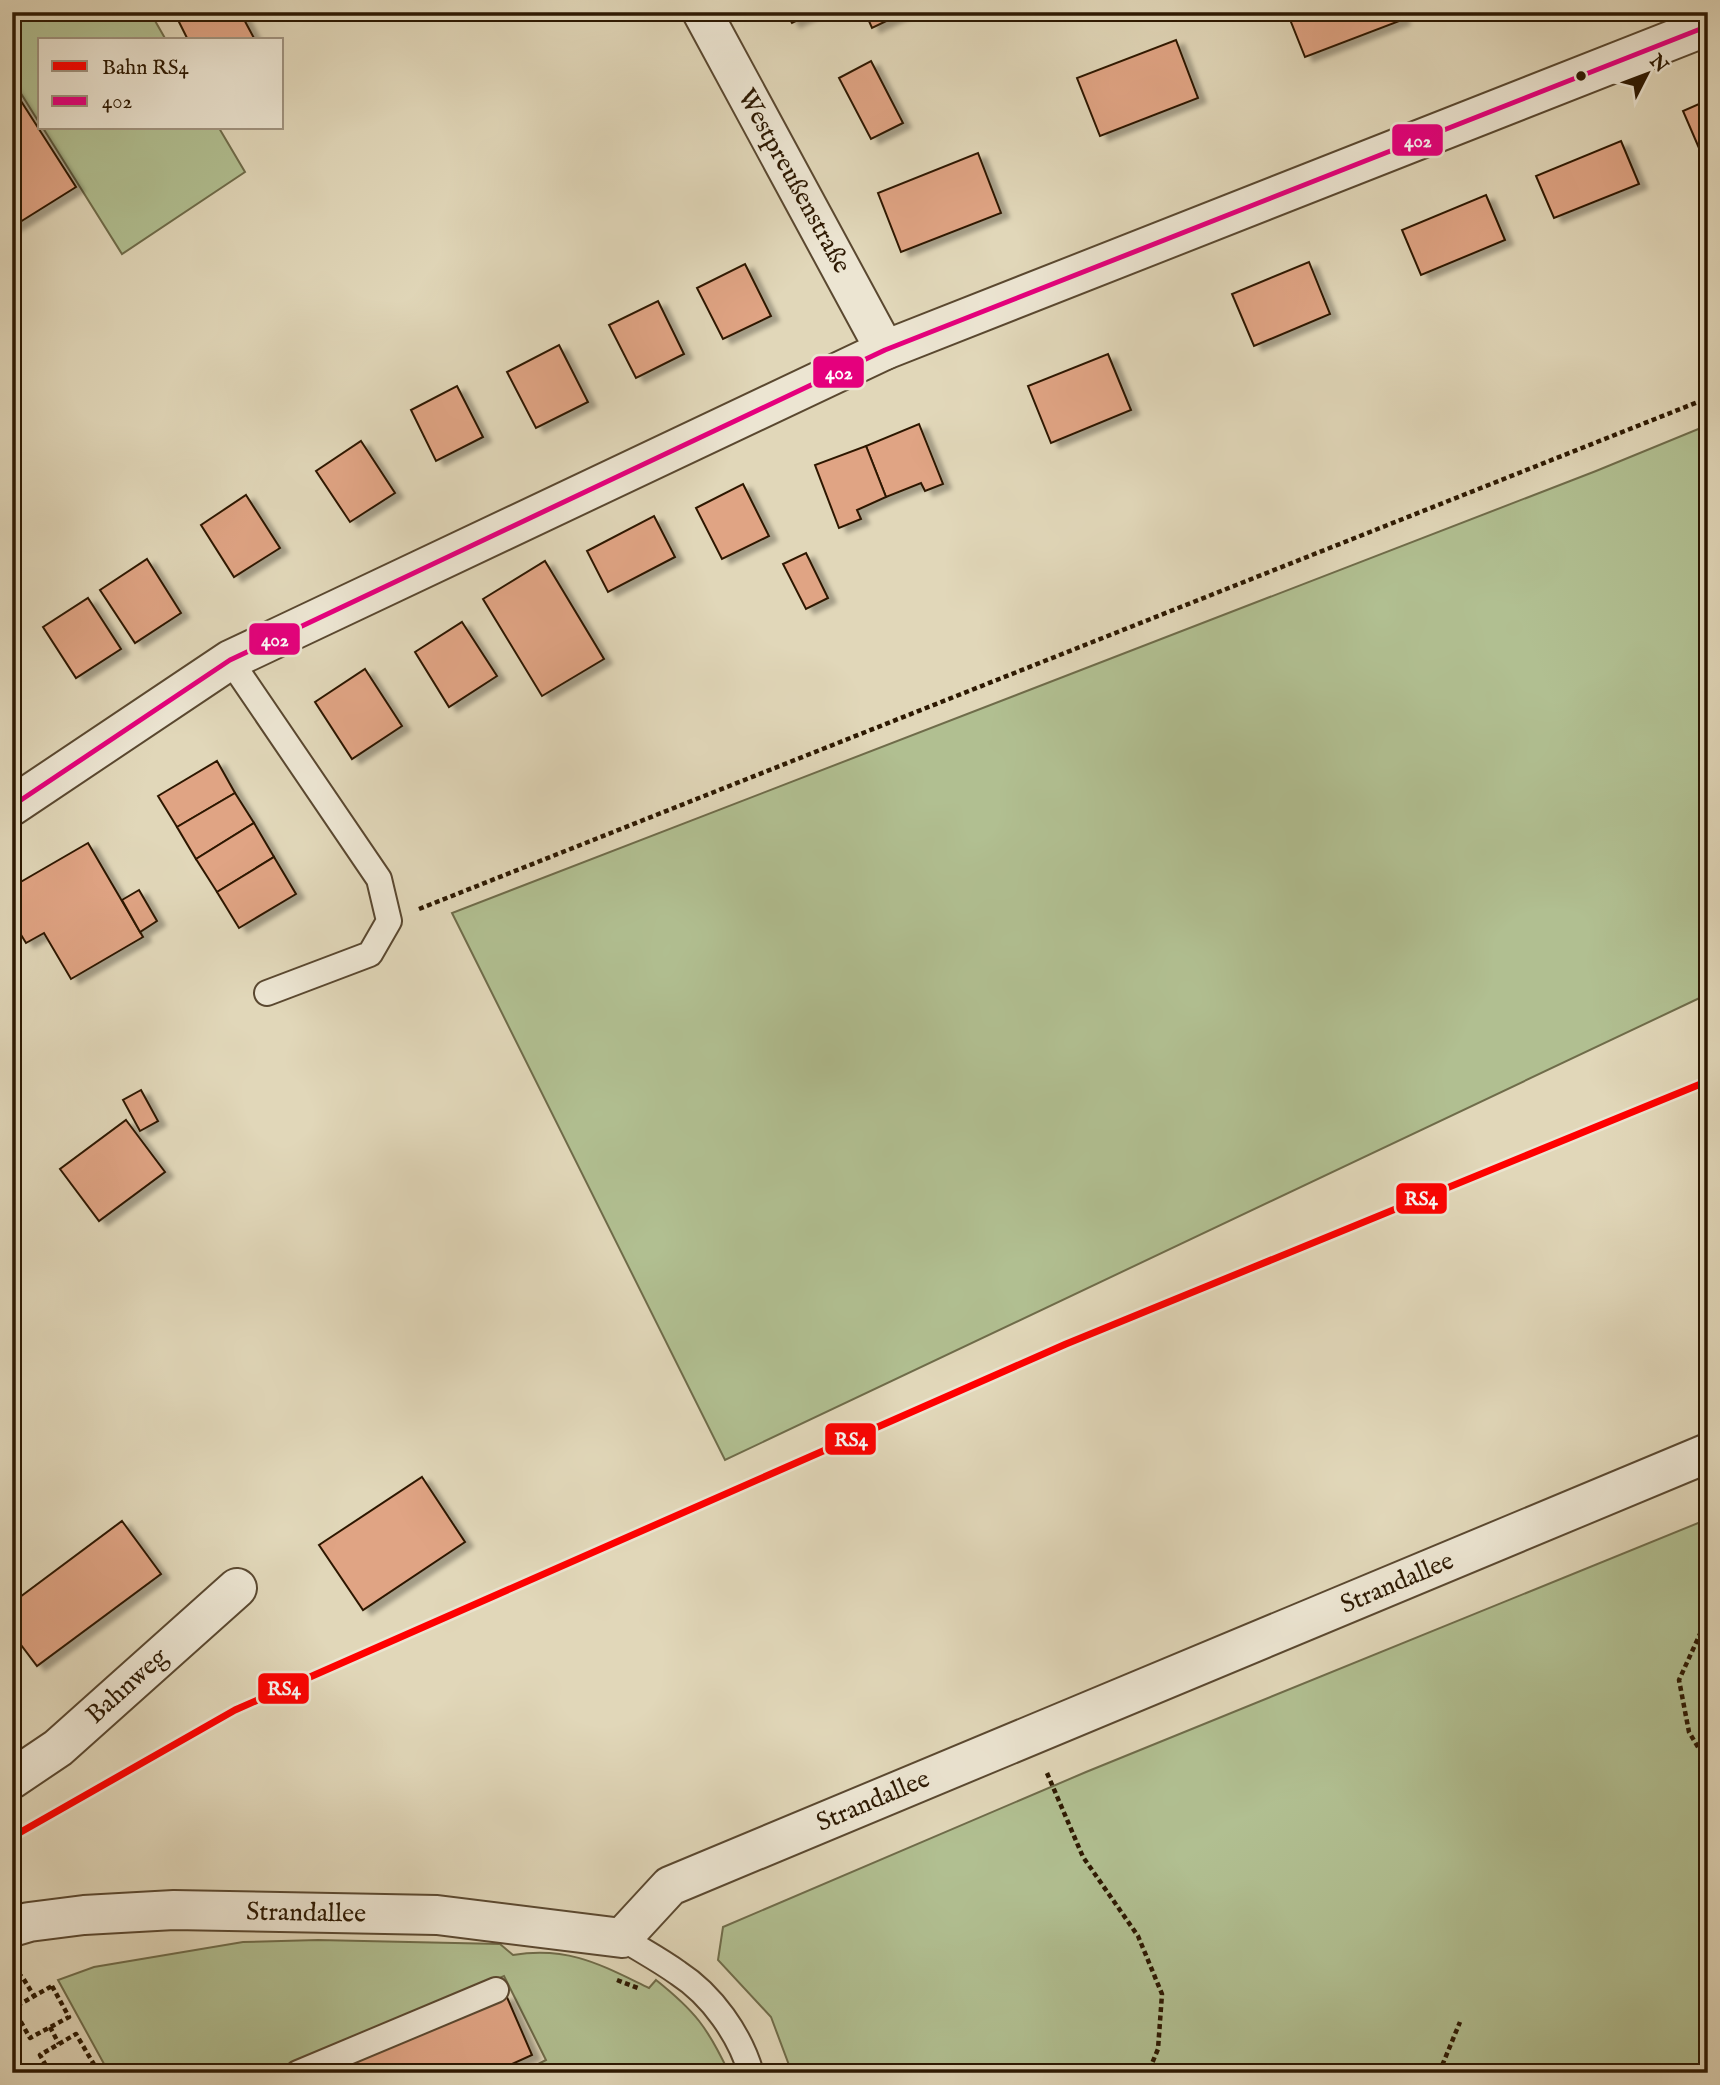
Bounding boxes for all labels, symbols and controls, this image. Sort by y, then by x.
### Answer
legend [38,38,284,130]
north arrow [1612,38,1682,108]
text: N [1643,49,1673,79]
text: Bahn RS4 [102,55,190,82]
unlabelled marker [1574,69,1588,83]
street label: Westpreußenstraße [730,83,858,279]
text: 402 [102,89,133,116]
line badge: 402 [1391,123,1444,157]
text: 402 [1404,130,1432,154]
line badge: 402 [812,355,865,389]
text: 402 [825,362,853,386]
line badge: 402 [248,622,301,656]
text: 402 [261,629,289,653]
line badge: RS4 [1395,1182,1448,1215]
text: RS4 [1404,1188,1438,1212]
line badge: RS4 [824,1422,877,1456]
text: RS4 [834,1429,868,1453]
street label: Strandallee [1335,1544,1459,1622]
street label: Bahnweg [79,1640,175,1731]
line badge: RS4 [257,1672,310,1705]
text: RS4 [267,1678,301,1702]
street label: Strandallee [811,1762,935,1840]
street label: Strandallee [246,1895,366,1931]

